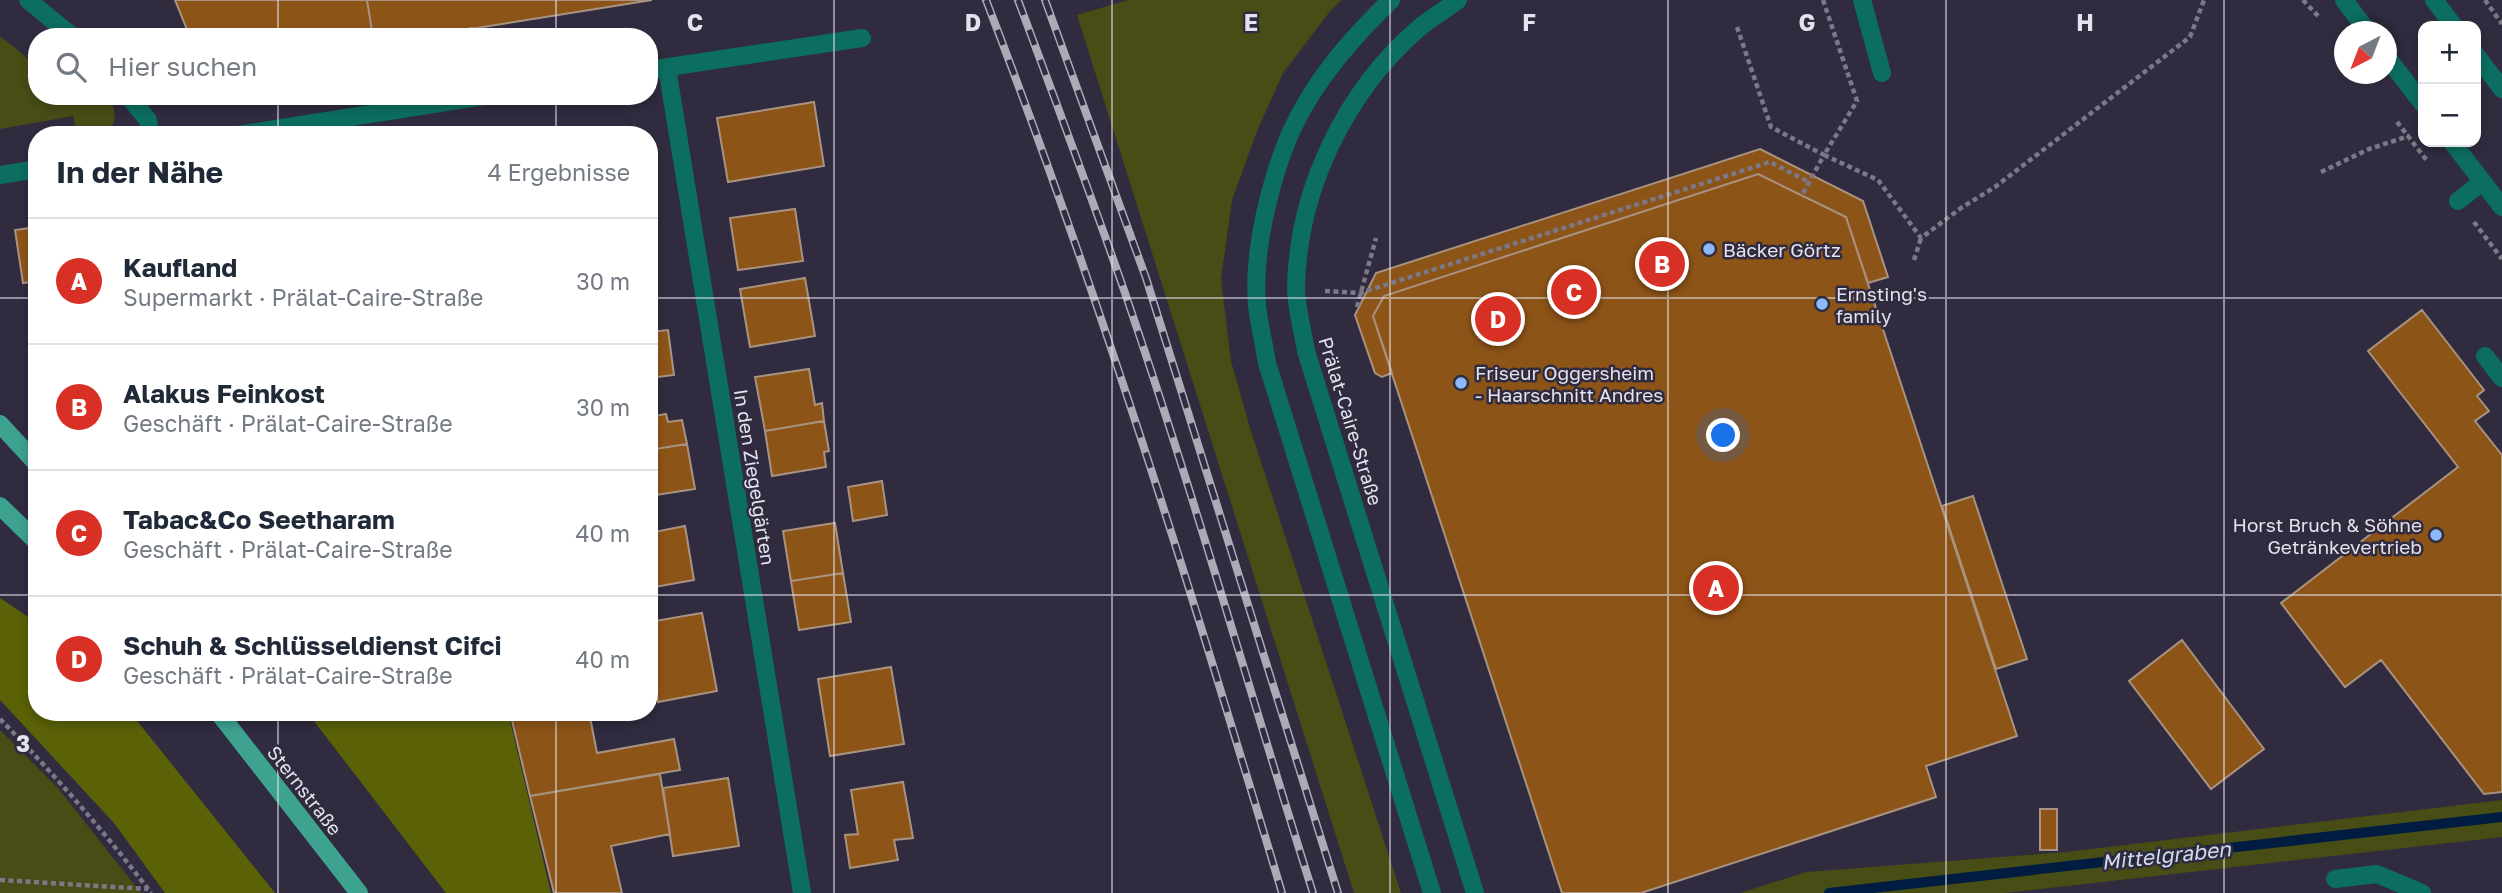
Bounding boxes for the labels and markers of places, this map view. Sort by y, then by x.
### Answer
pin: B [1639,238,1685,290]
place label: Bäcker Görtz [1723,238,1841,261]
marker: Bäcker Görtz [1701,241,1717,257]
pin: C [1551,266,1597,318]
place label: Ernsting's family [1836,282,1927,327]
pin: D [1475,293,1521,345]
marker: Ernsting's family [1814,296,1830,312]
place label: Friseur Oggersheim - Haarschnitt Andres [1475,361,1663,406]
marker: Friseur Oggersheim - Haarschnitt Andres [1453,375,1469,391]
place label: Horst Bruch & Söhne Getränkevertrieb [2232,513,2422,558]
marker: Horst Bruch & Söhne Getränkevertrieb [2428,527,2444,543]
pin: A [1693,562,1739,614]

